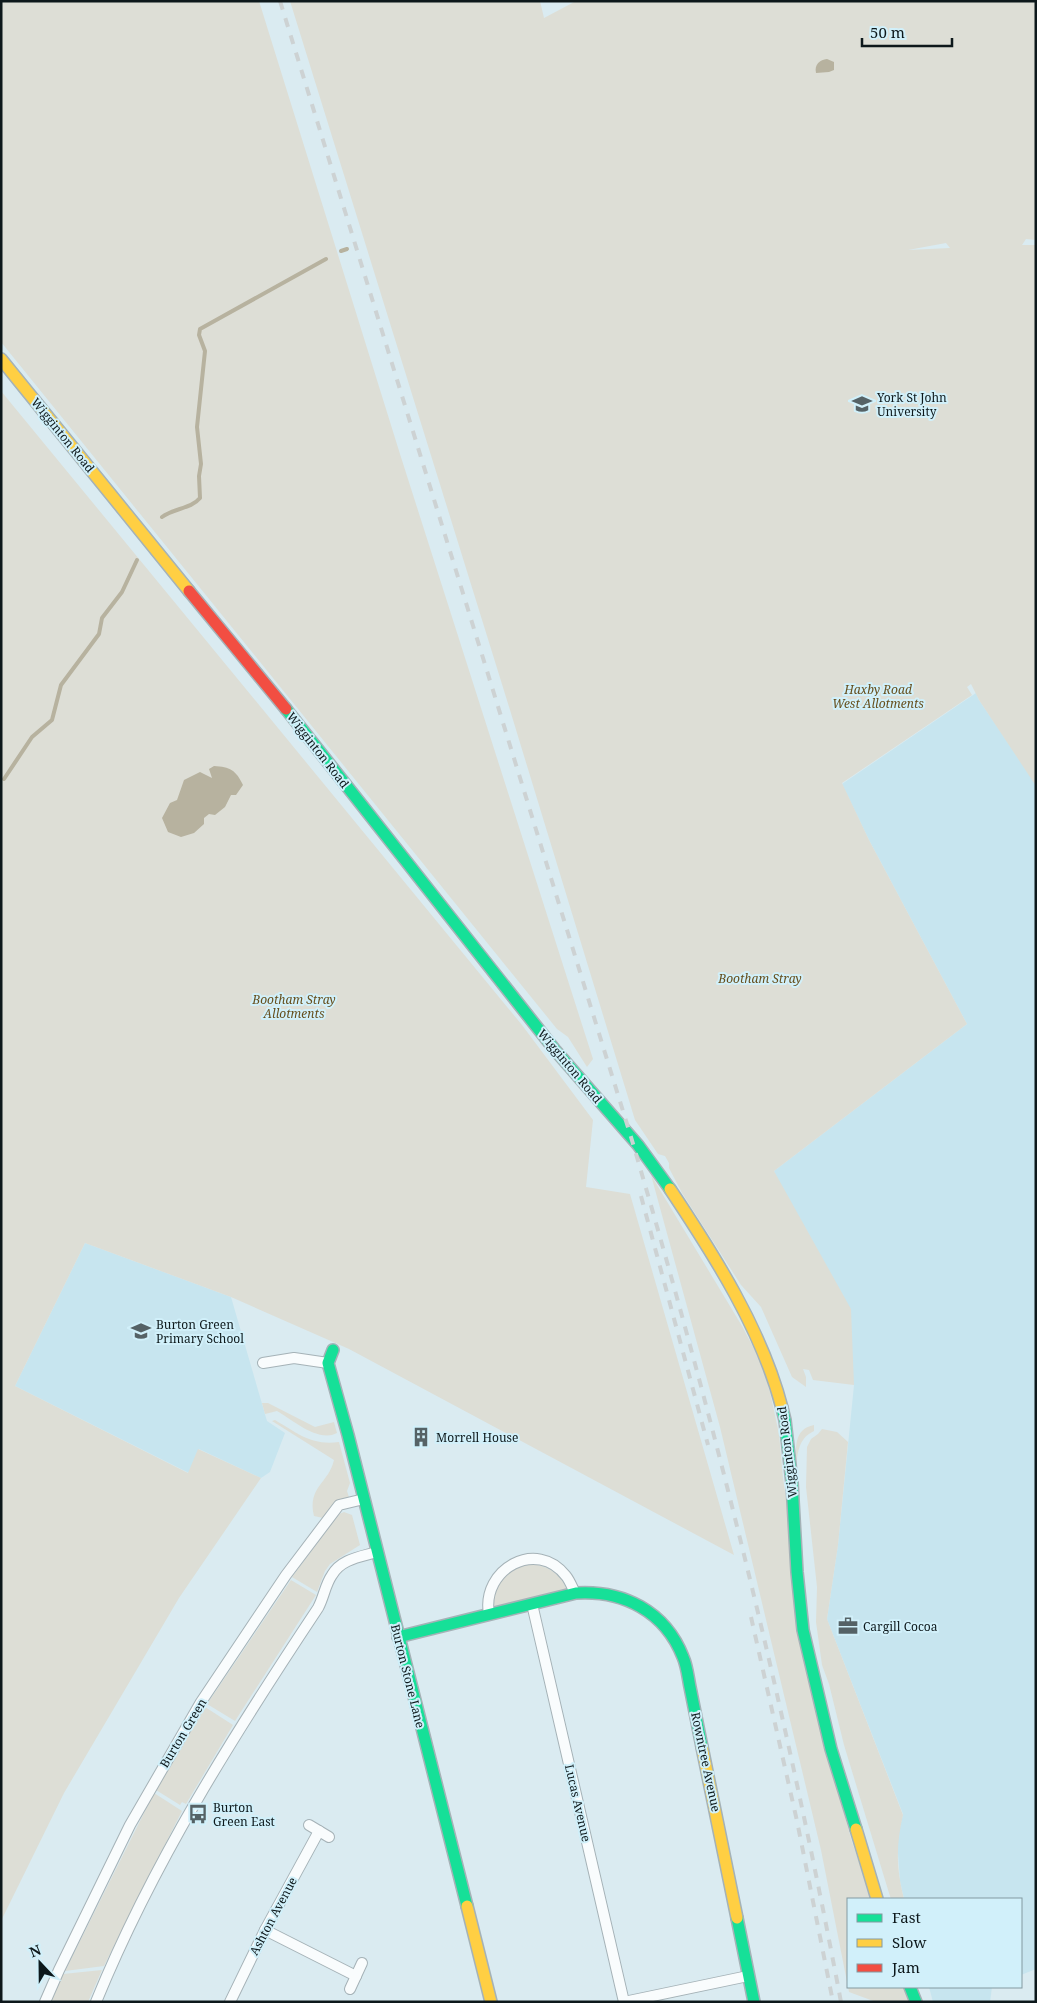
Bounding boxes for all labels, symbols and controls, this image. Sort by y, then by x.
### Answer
scale bar [862,15,952,47]
text: 50 m [870,22,905,42]
place label: York St John University [876,389,947,420]
school or university icon: York St John University [851,393,873,415]
street label: Wigginton Road [27,394,99,477]
park label: Haxby Road West Allotments [832,681,924,712]
street label: Wigginton Road [283,709,353,792]
park label: Bootham Stray [717,970,802,987]
park label: Bootham Stray Allotments [251,991,336,1022]
street label: Wigginton Road [534,1025,606,1107]
place label: Burton Green Primary School [156,1316,244,1347]
school or university icon: Burton Green Primary School [130,1320,152,1342]
street label: Wigginton Road [773,1405,801,1499]
building icon: Morrell House [410,1426,432,1448]
place label: Morrell House [436,1429,518,1446]
office icon: Cargill Cocoa [837,1615,859,1637]
place label: Cargill Cocoa [863,1618,938,1635]
street label: Burton Stone Lane [387,1622,429,1730]
street label: Burton Green [156,1695,210,1771]
street label: Rowntree Avenue [687,1711,725,1813]
street label: Lucas Avenue [561,1763,595,1843]
place label: Burton Green East [213,1799,275,1830]
bus stop icon: Burton Green East [187,1803,209,1825]
street label: Ashton Avenue [245,1874,301,1958]
legend [847,1898,1022,1988]
text: Fast [892,1907,921,1927]
text: Slow [892,1932,926,1952]
north arrow [15,1938,65,1988]
text: N [26,1940,44,1961]
text: Jam [891,1957,920,1977]

